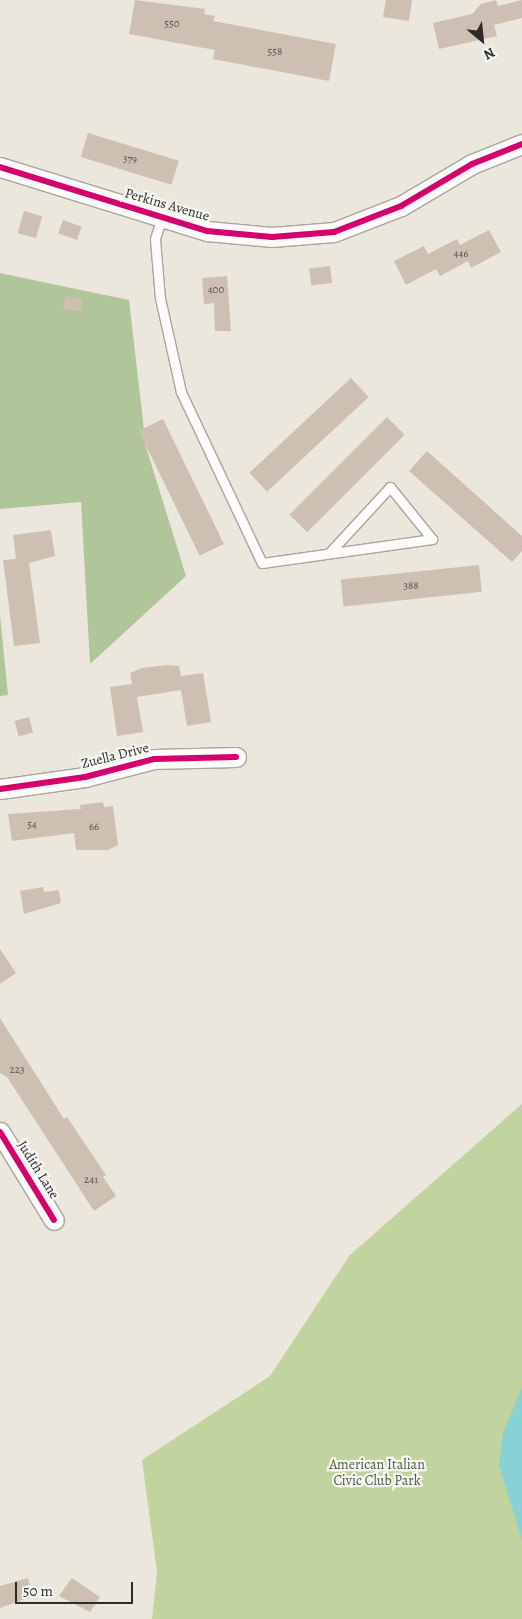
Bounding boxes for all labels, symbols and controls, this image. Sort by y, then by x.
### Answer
north arrow [457,15,507,65]
house number: 550 [164,17,180,31]
text: N [480,43,498,64]
house number: 558 [268,45,282,59]
house number: 379 [123,152,137,166]
street label: Perkins Avenue [123,185,211,225]
house number: 446 [453,247,469,261]
house number: 400 [208,283,224,297]
house number: 388 [403,579,419,593]
street label: Zuella Drive [79,739,151,773]
house number: 54 [27,818,37,832]
house number: 66 [89,820,99,834]
house number: 223 [9,1063,25,1077]
street label: Judith Lane [13,1138,63,1202]
house number: 241 [84,1173,98,1187]
park label: American Italian Civic Club Park [329,1457,425,1490]
scale bar [18,1572,135,1604]
text: 50 m [23,1581,53,1601]

